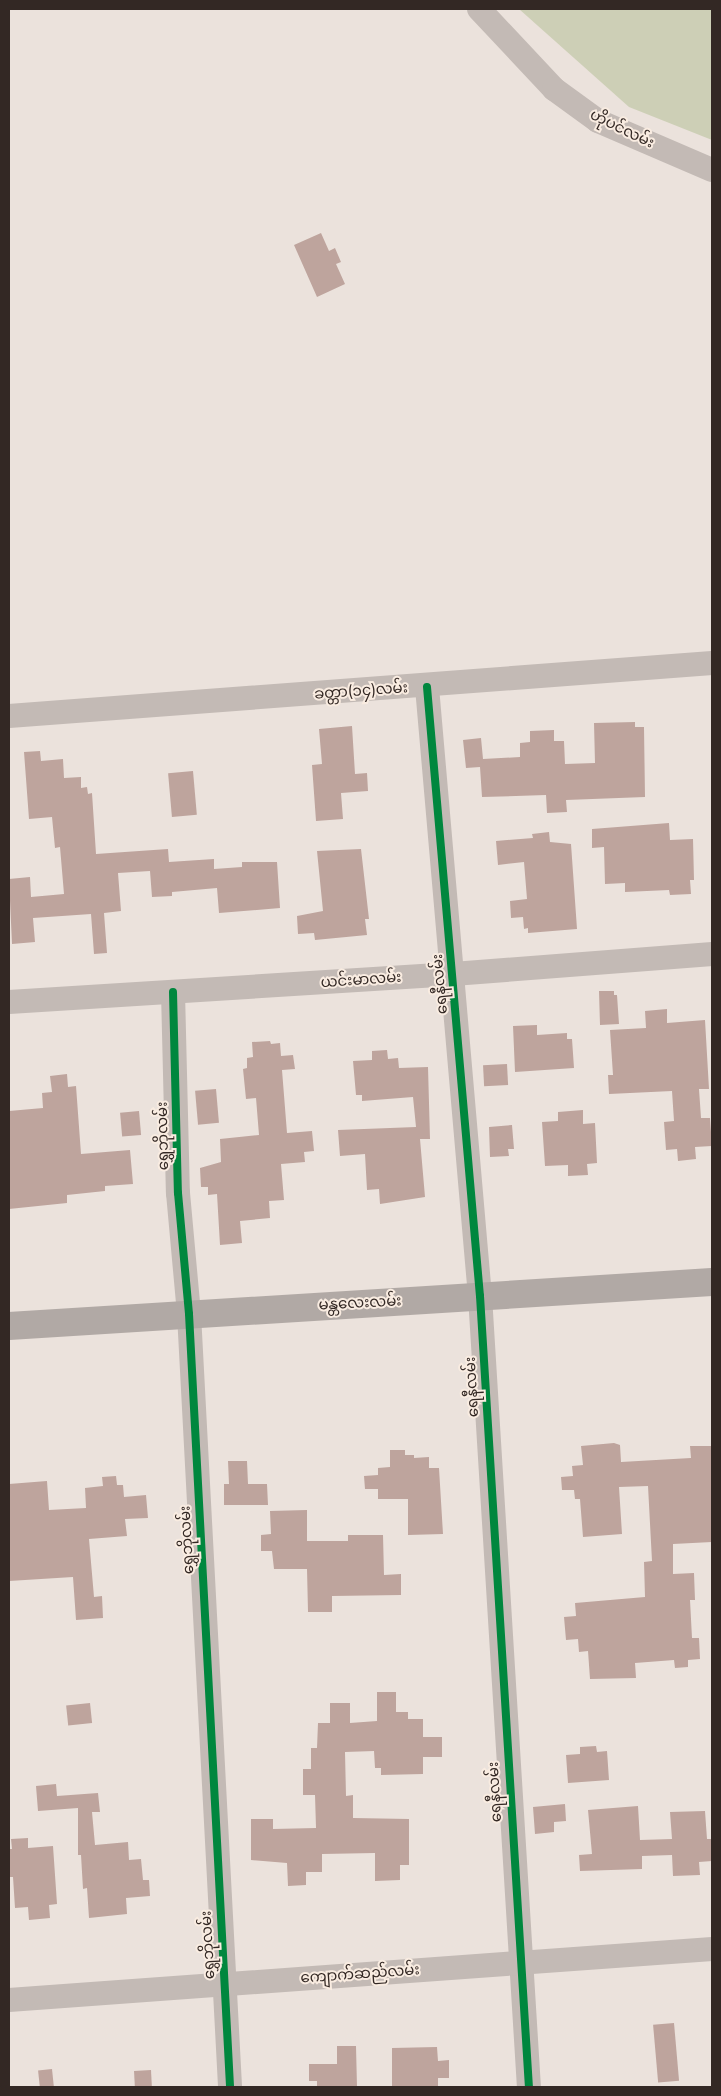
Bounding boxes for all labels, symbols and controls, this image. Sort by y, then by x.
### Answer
street label: ဟိုပင်လမ်း [587,106,657,152]
street label: ခတ္တာ(၁၄)လမ်း [314,679,408,703]
street label: ရေနီလမ်း [428,953,452,1015]
street label: ယင်းမာလမ်း [320,968,402,992]
street label: ရွှေဘိုလမ်း [153,1102,173,1170]
street label: မန္တလေးလမ်း [318,1292,402,1314]
street label: ရေနီလမ်း [461,1356,483,1418]
street label: ရွှေဘိုလမ်း [176,1505,198,1575]
street label: ရေနီလမ်း [484,1761,506,1823]
street label: ရွှေဘိုလမ်း [197,1910,219,1980]
street label: ကျောက်ဆည်လမ်း [300,1961,420,1987]

